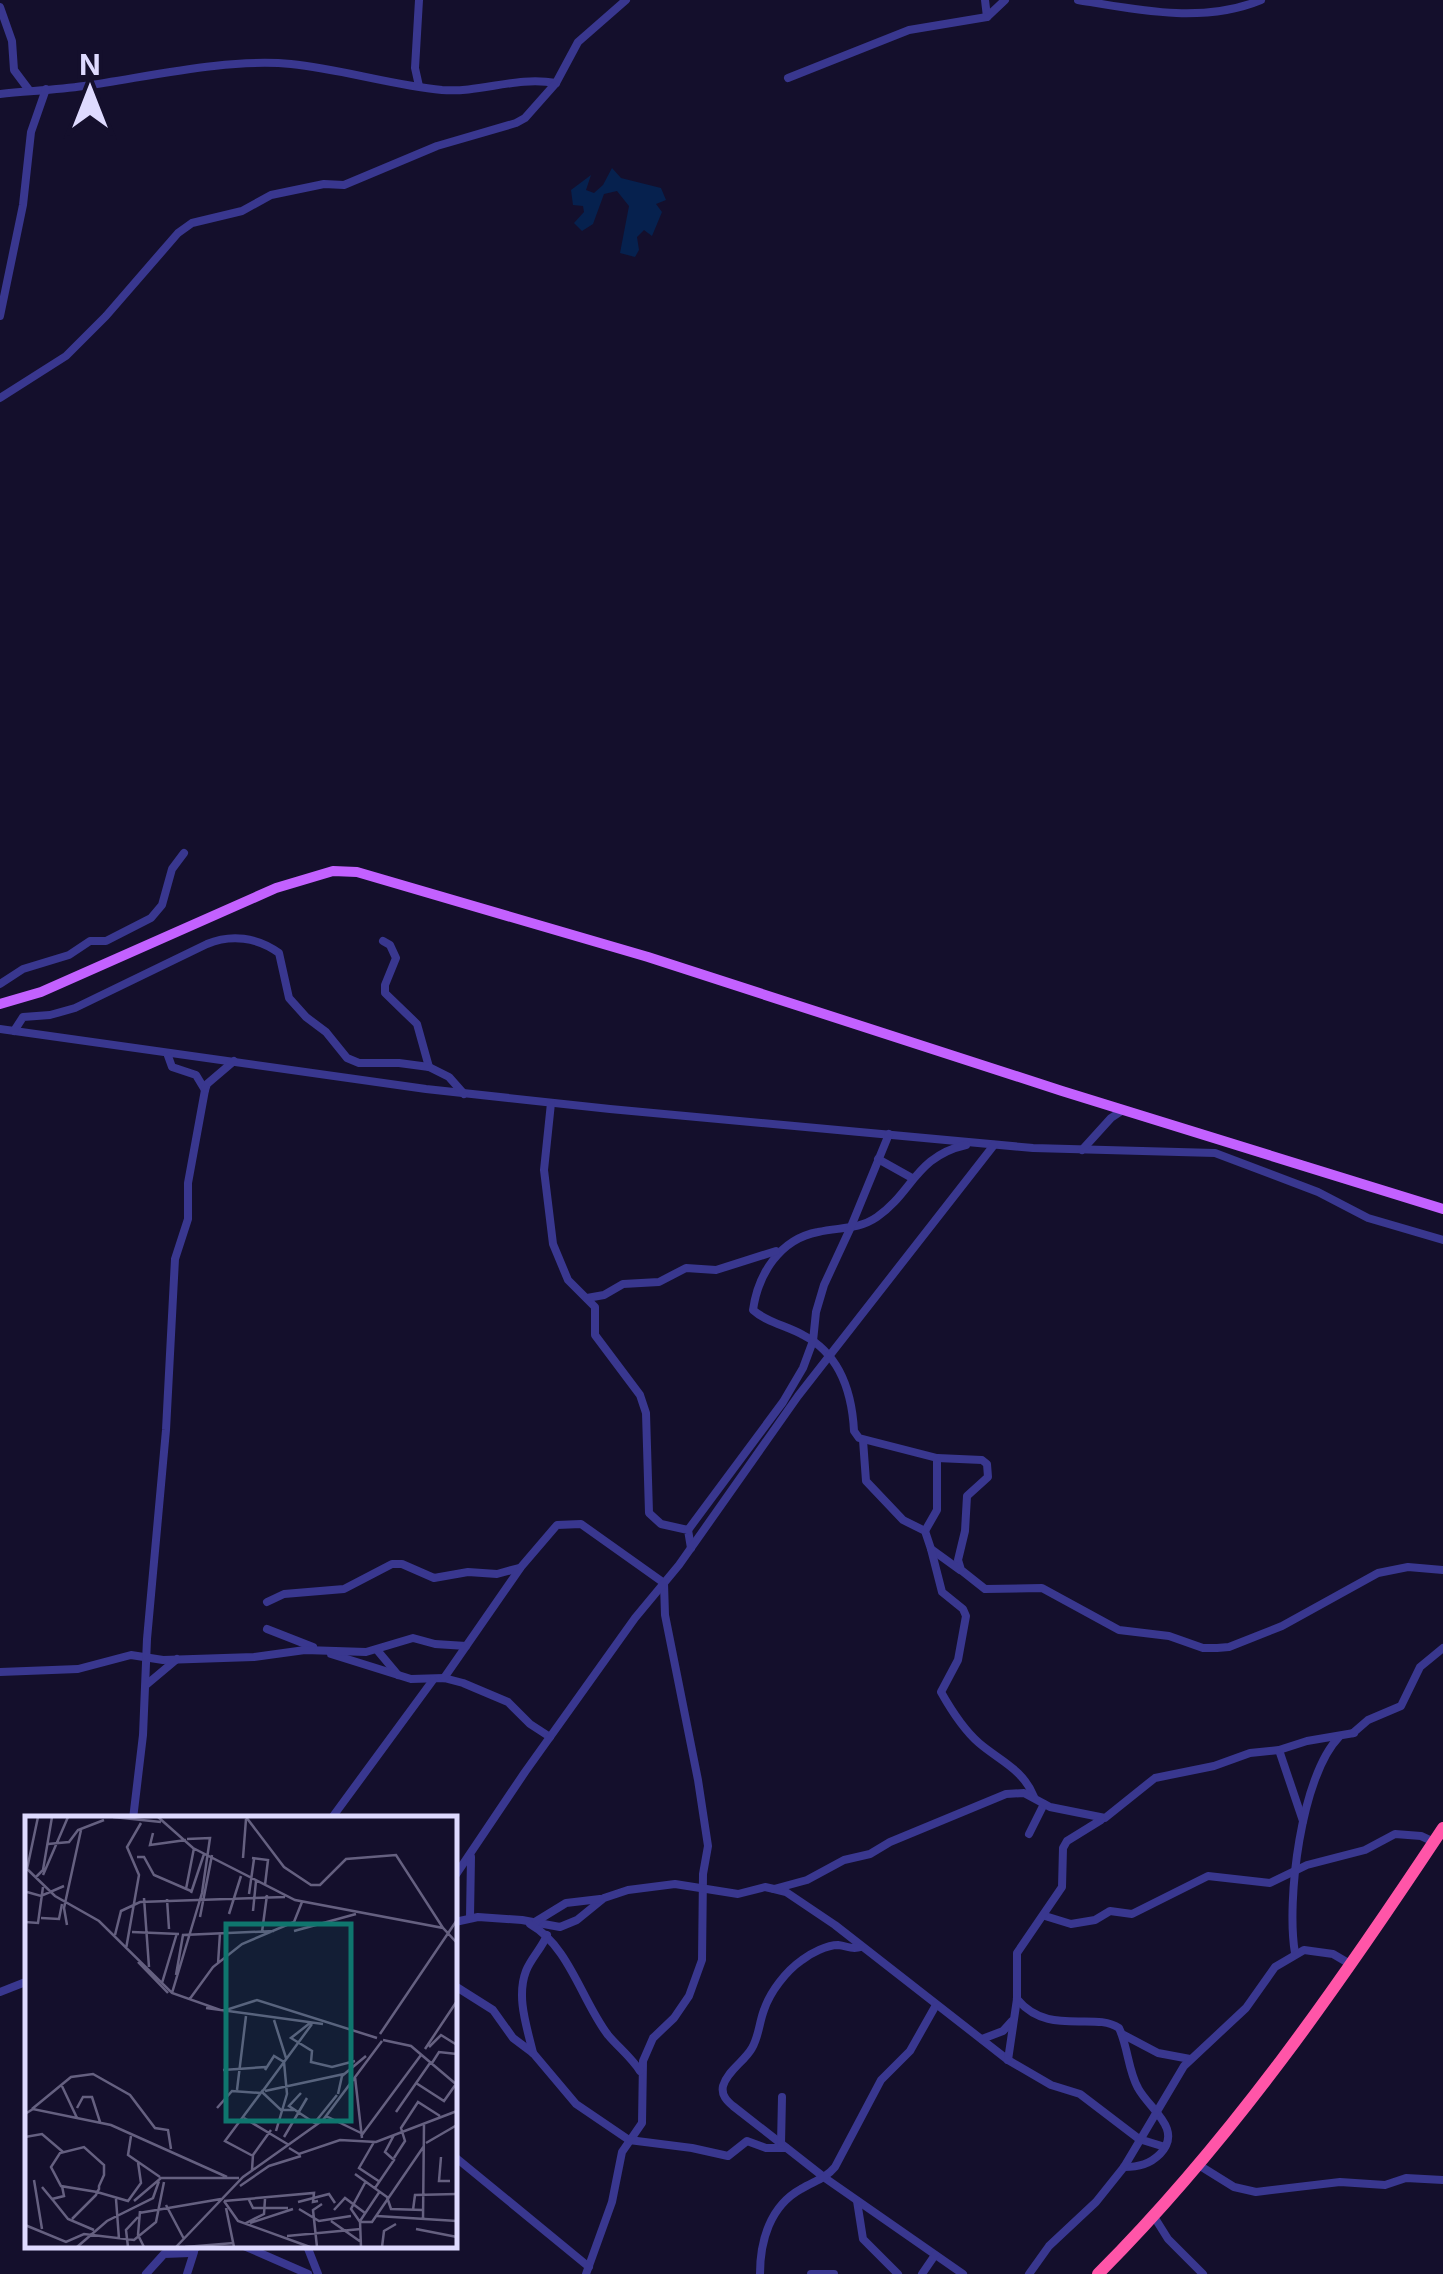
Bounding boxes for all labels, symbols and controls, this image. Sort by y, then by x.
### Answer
north arrow [40,40,140,140]
text: N [79,48,101,82]
inset map [25,1816,458,2249]

